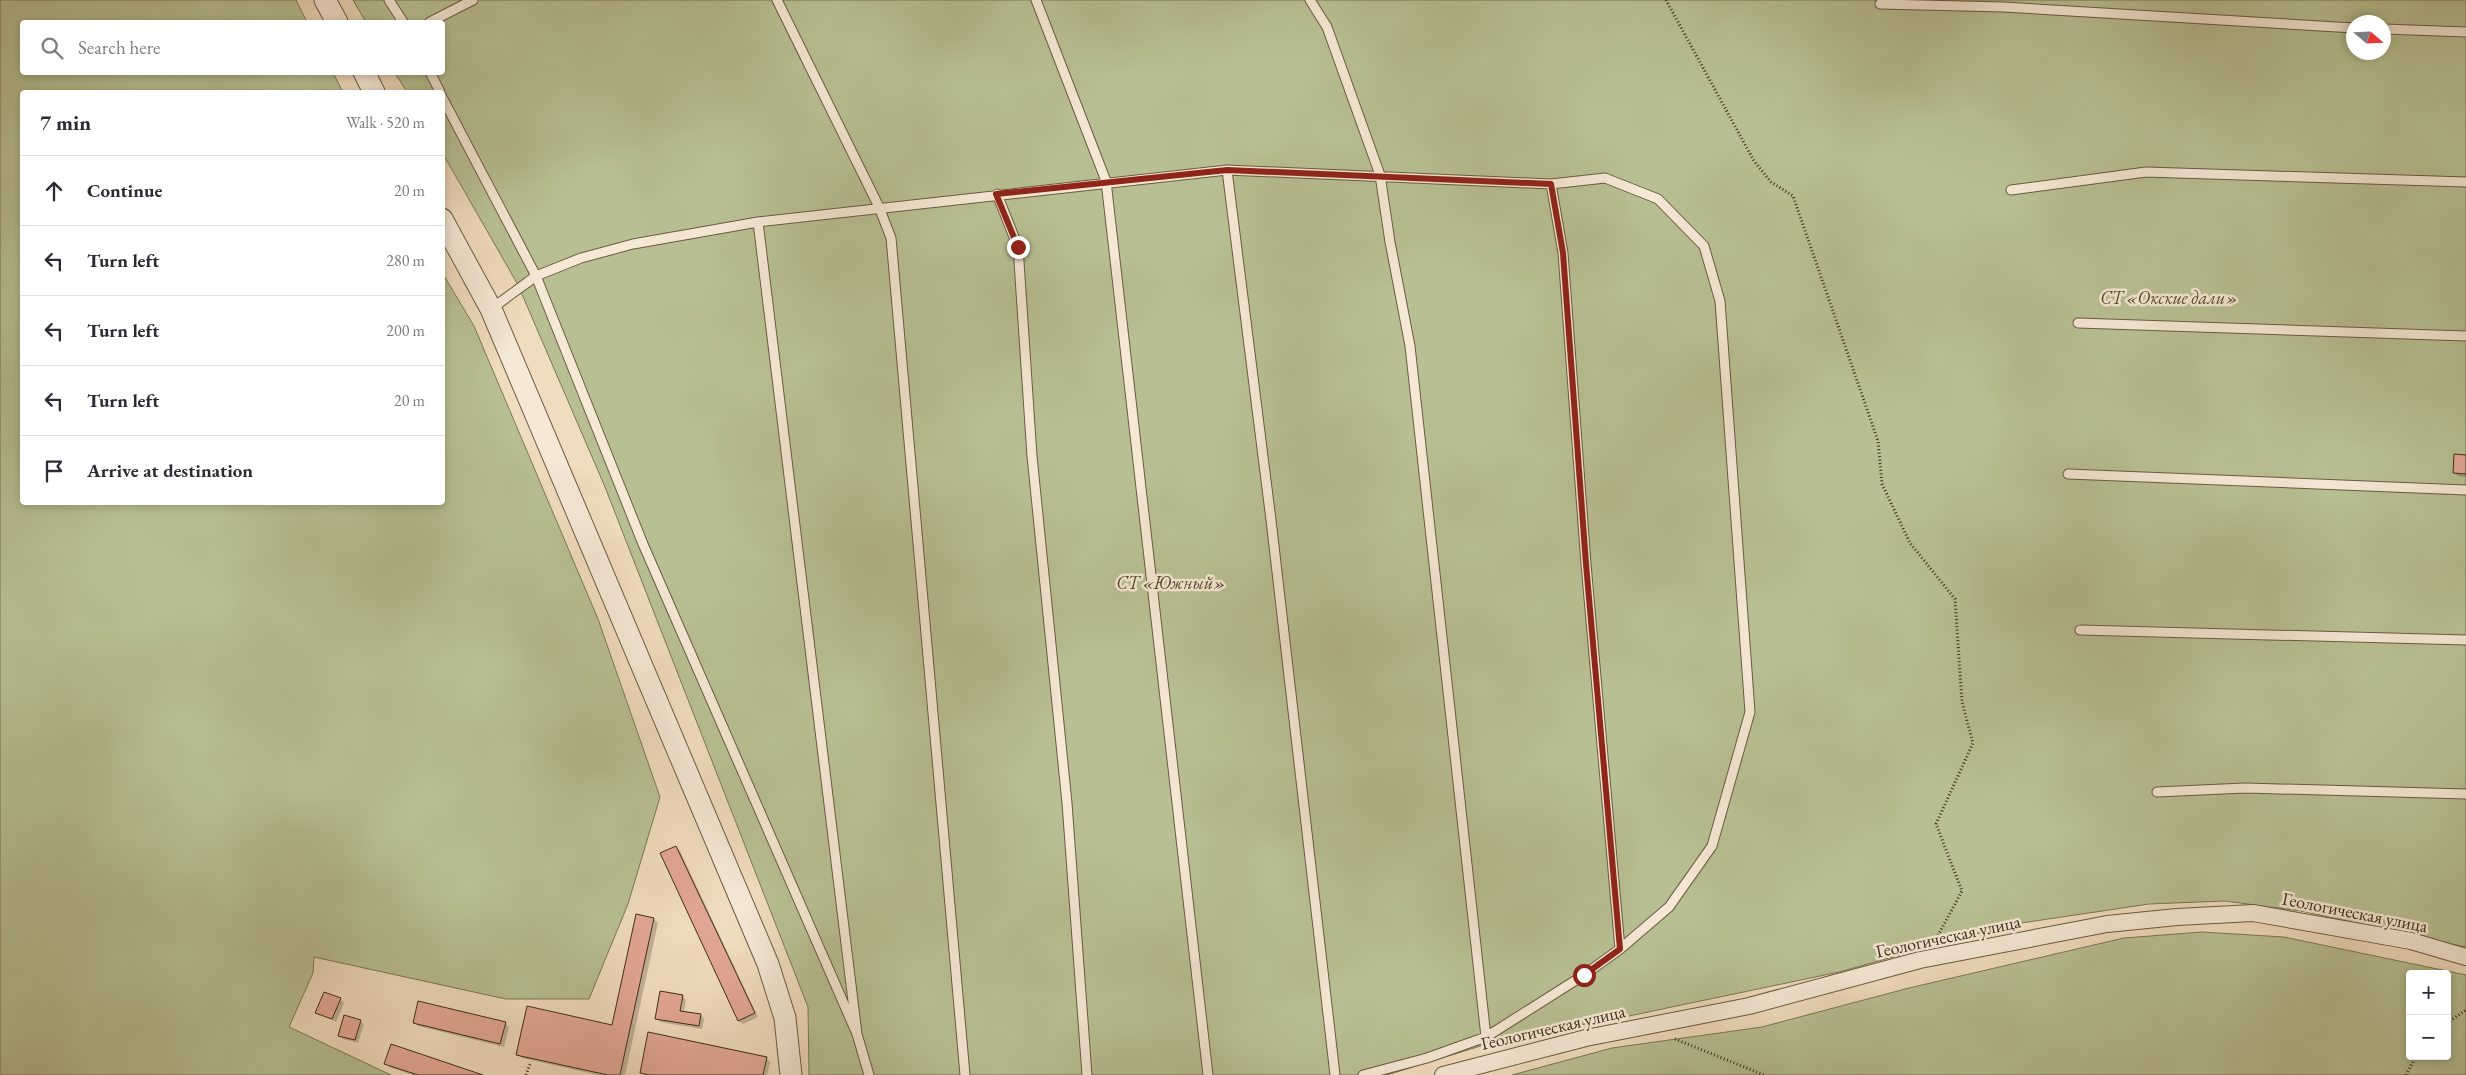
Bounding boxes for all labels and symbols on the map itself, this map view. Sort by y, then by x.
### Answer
north arrow [2346,15,2391,60]
route end [1007,236,1030,259]
park label: СТ «Окские дали» [2100,286,2238,309]
park label: СТ «Южный» [1116,571,1226,594]
street label: Геологическая улица [2280,887,2430,938]
street label: Геологическая улица [1873,909,2023,963]
route start [1573,964,1596,987]
street label: Геологическая улица [1479,999,1628,1055]

